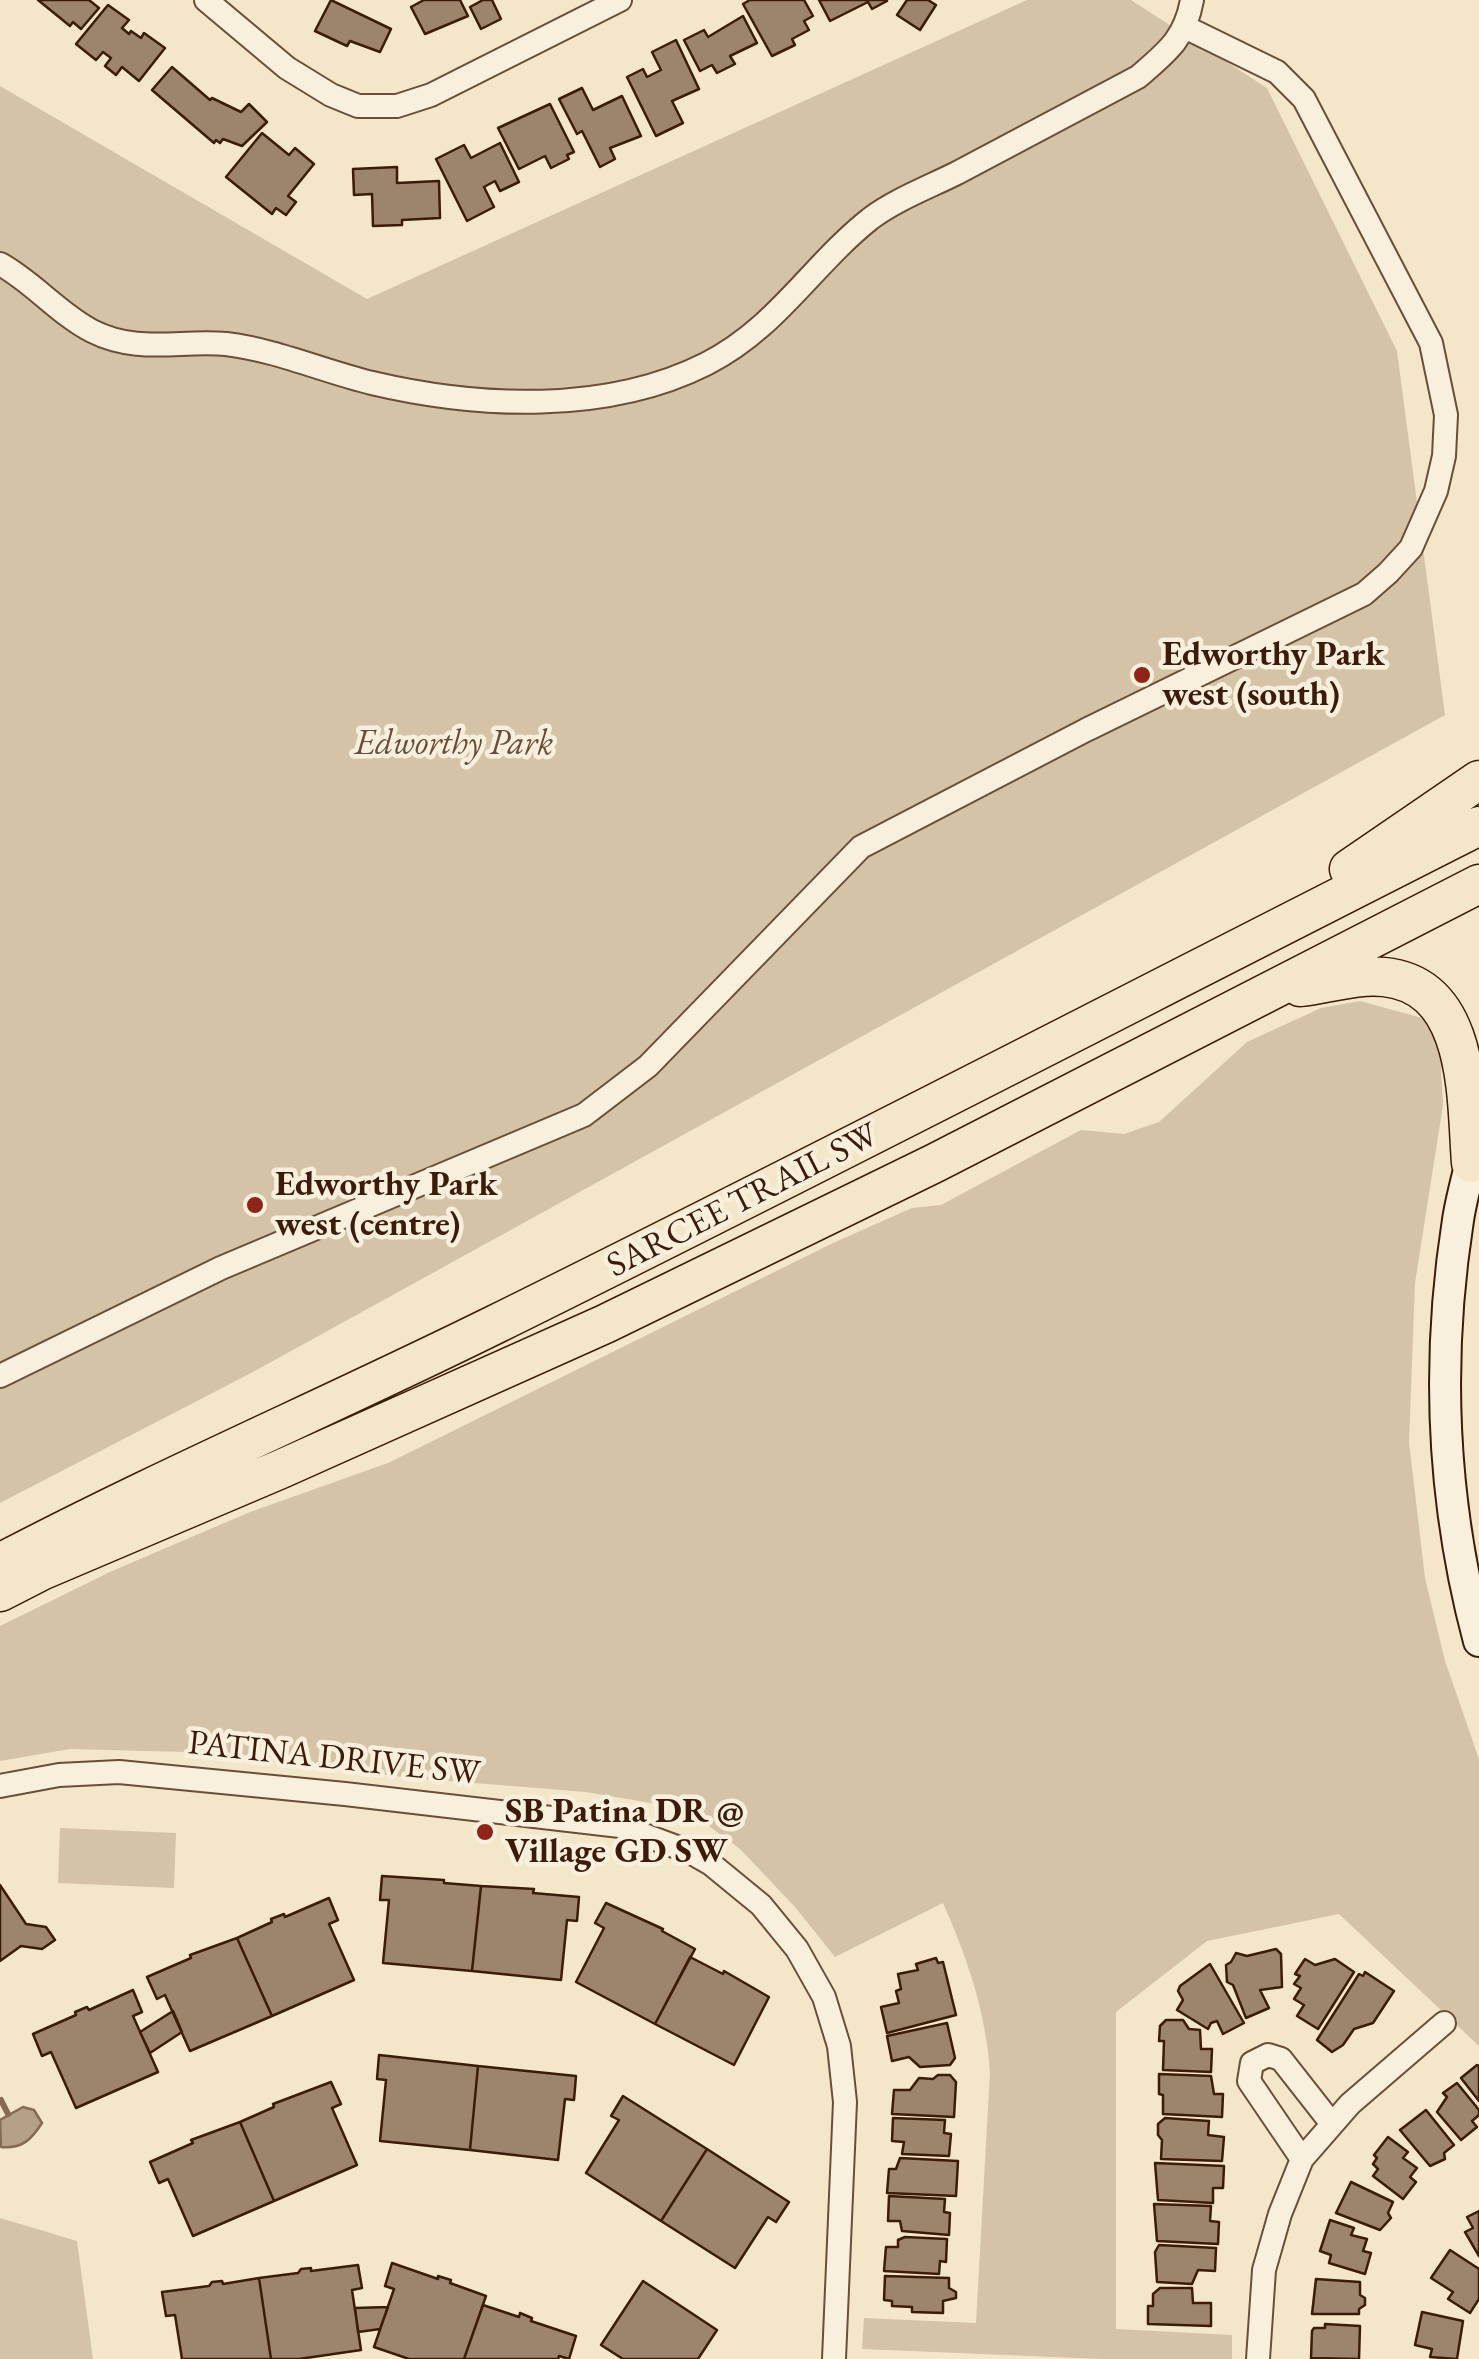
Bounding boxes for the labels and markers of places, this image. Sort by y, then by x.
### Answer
place label: Edworthy Park west (south) [1162,634,1385,716]
marker: Edworthy Park west (south) [1131,664,1153,686]
place label: Edworthy Park west (centre) [275,1164,498,1246]
marker: Edworthy Park west (centre) [244,1194,266,1216]
place label: SB Patina DR @ Village GD SW [505,1791,744,1873]
marker: SB Patina DR @ Village GD SW [474,1821,496,1843]

